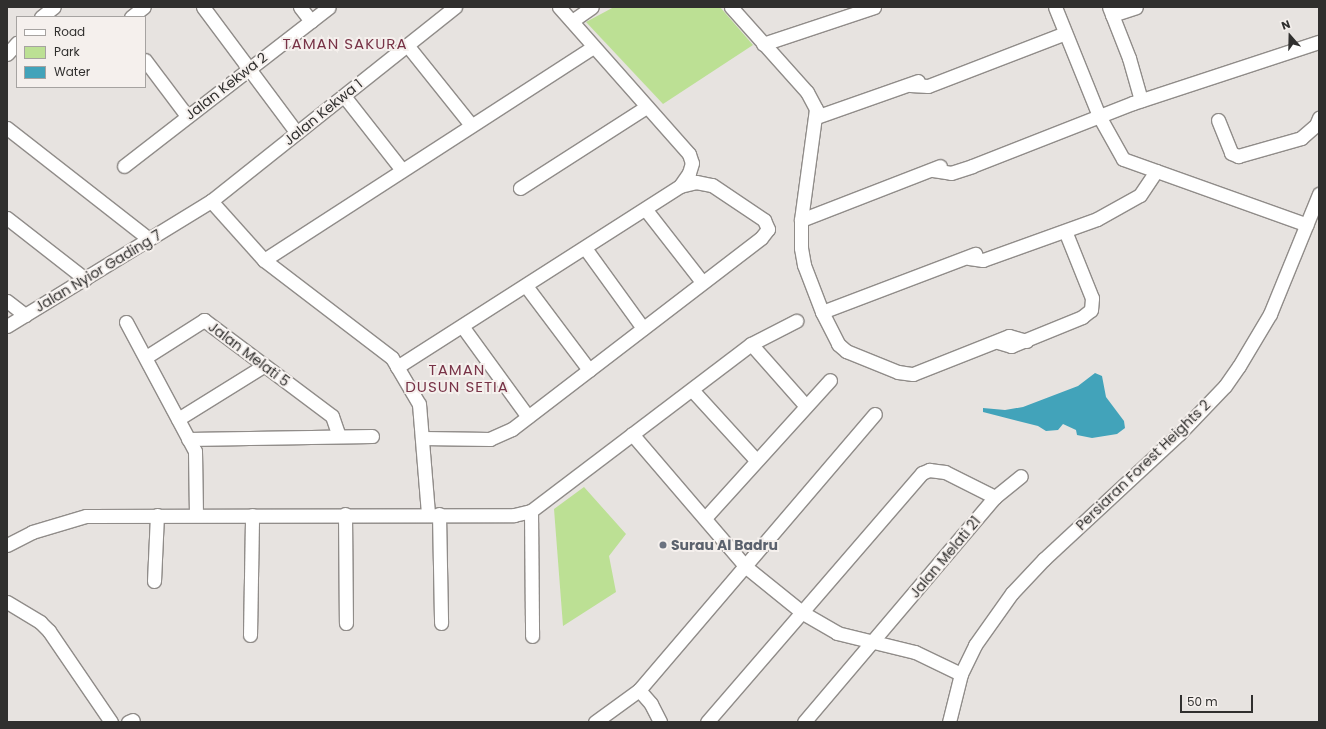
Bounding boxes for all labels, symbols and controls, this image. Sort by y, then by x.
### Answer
legend [16,16,146,88]
north arrow [1270,16,1310,56]
text: N [1279,16,1293,34]
text: Road [54,23,85,40]
district label: TAMAN SAKURA [282,35,408,53]
text: Park [54,43,80,60]
street label: Jalan Kekwa 2 [182,49,270,123]
text: Water [54,63,90,80]
street label: Jalan Kekwa 1 [280,75,366,149]
street label: Jalan Nyior Gading 7 [32,227,164,315]
street label: Jalan Melati 5 [205,318,293,390]
district label: TAMAN DUSUN SETIA [405,360,509,395]
street label: Persiaran Forest Heights 2 [1072,396,1214,534]
street label: Jalan Melati 21 [906,513,984,601]
place label: Surau Al Badru [671,537,778,553]
marker: Surau Al Badru [658,540,668,550]
scale bar [1182,687,1255,713]
text: 50 m [1187,693,1218,710]

